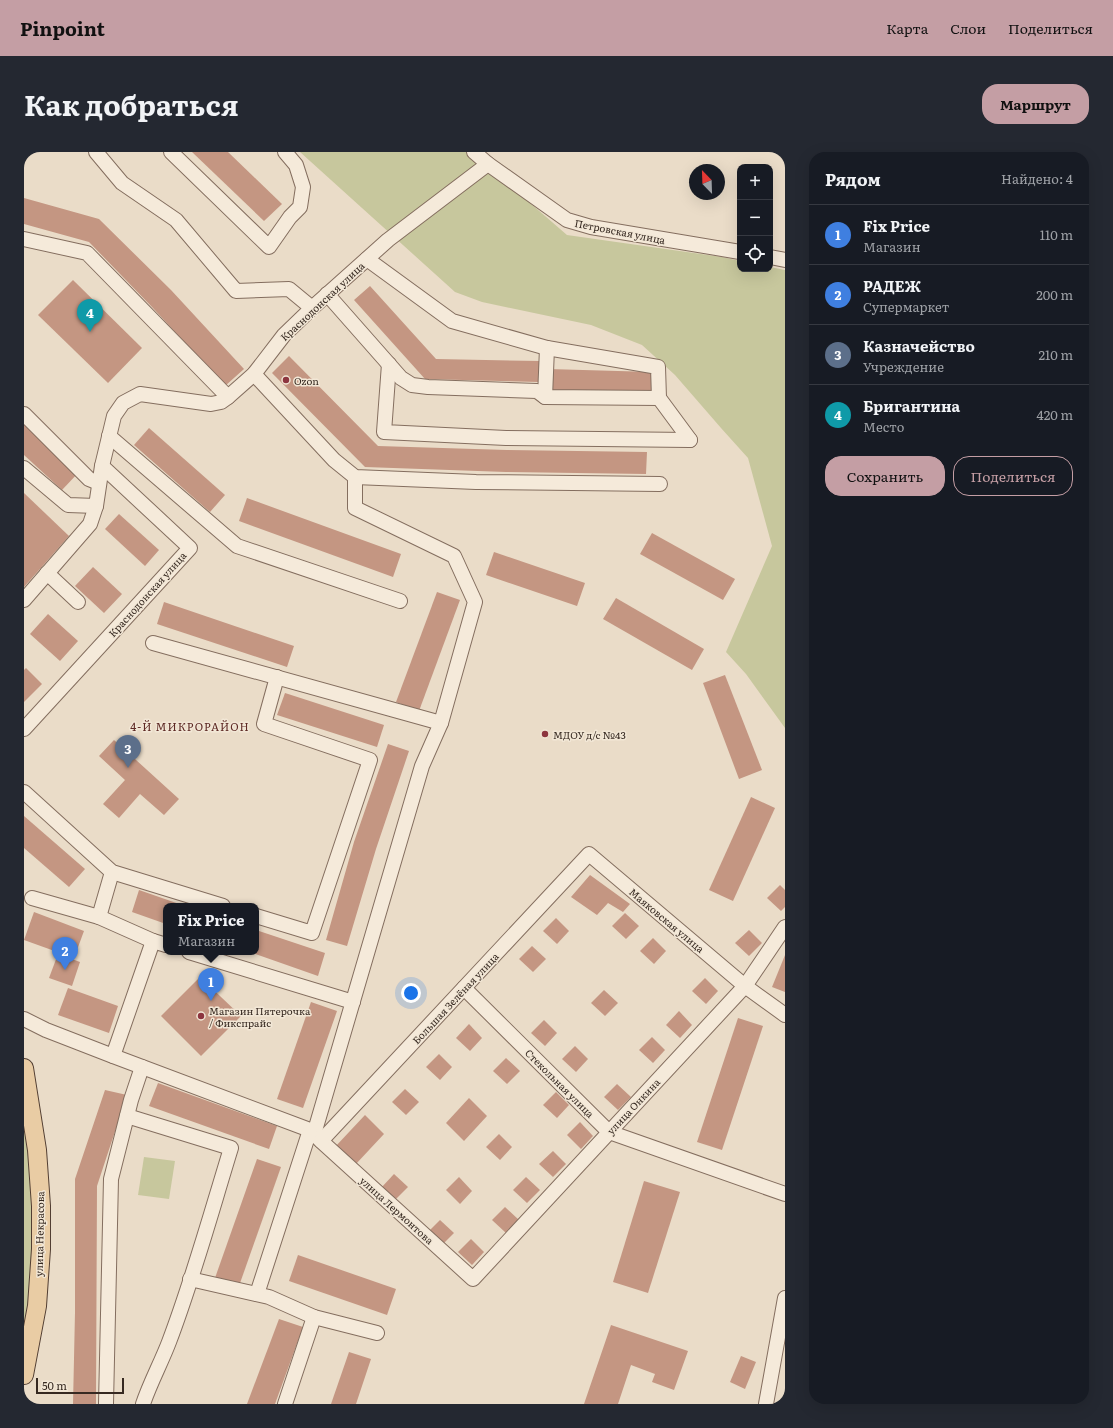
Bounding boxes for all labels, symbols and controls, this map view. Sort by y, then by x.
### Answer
text: Pinpoint [20,14,105,42]
text: Карта [886,18,928,38]
text: Слои [950,18,986,38]
text: Поделиться [1008,18,1093,38]
text: Как добраться [24,83,239,125]
button: Маршрут [982,84,1089,124]
north arrow [689,164,725,200]
map controls [737,164,773,272]
button: + [737,164,773,200]
text: Рядом [825,166,881,191]
text: Найдено: 4 [1001,169,1073,188]
button: − [737,200,773,236]
text: Fix Price [863,214,930,237]
street label: Петровская улица [573,215,667,247]
text: 1 [835,225,841,244]
text: 110 m [1040,225,1073,244]
button: locate [737,236,773,272]
text: Магазин [863,237,921,256]
street label: Краснодонская улица [277,258,368,344]
text: РАДЕЖ [863,274,921,297]
text: 2 [835,285,841,304]
text: 200 m [1036,285,1073,304]
text: Супермаркет [863,297,949,316]
pin: 4 [77,299,103,332]
text: Казначейство [863,334,975,357]
text: 3 [834,345,842,364]
text: 210 m [1038,345,1073,364]
text: Учреждение [863,357,944,376]
place label: Ozon [294,373,319,388]
marker: Ozon [281,375,291,385]
text: Бригантина [863,394,960,417]
text: 4 [834,405,842,424]
text: 420 m [1037,405,1073,424]
text: Место [863,417,904,436]
button: Сохранить [825,456,945,496]
button: Поделиться [953,456,1073,496]
street label: Краснодонская улица [105,548,190,640]
district label: 4-Й МИКРОРАЙОН [130,718,250,734]
place label: МДОУ д/с №43 [553,727,626,742]
marker: МДОУ д/с №43 [540,729,550,739]
pin: 3 [115,735,141,768]
street label: Маяковская улица [626,884,708,956]
popup [163,903,259,955]
text: Fix Price [177,908,245,931]
text: Магазин [177,931,235,950]
pin: 2 [52,937,78,970]
street label: Большая Зелёная улица [408,948,502,1047]
pin: 1 [198,968,224,1001]
your location [401,983,421,1003]
place label: Магазин Пятерочка / Фикспрайс [209,1003,311,1030]
marker: Магазин Пятерочка / Фикспрайс [196,1011,206,1021]
street label: Стекольная улица [522,1045,598,1121]
street label: улица Онкина [603,1074,663,1137]
street label: улица Лермонтова [357,1173,438,1248]
street label: улица Некрасова [31,1191,47,1277]
scale bar [36,1376,124,1395]
text: 50 m [42,1377,67,1393]

